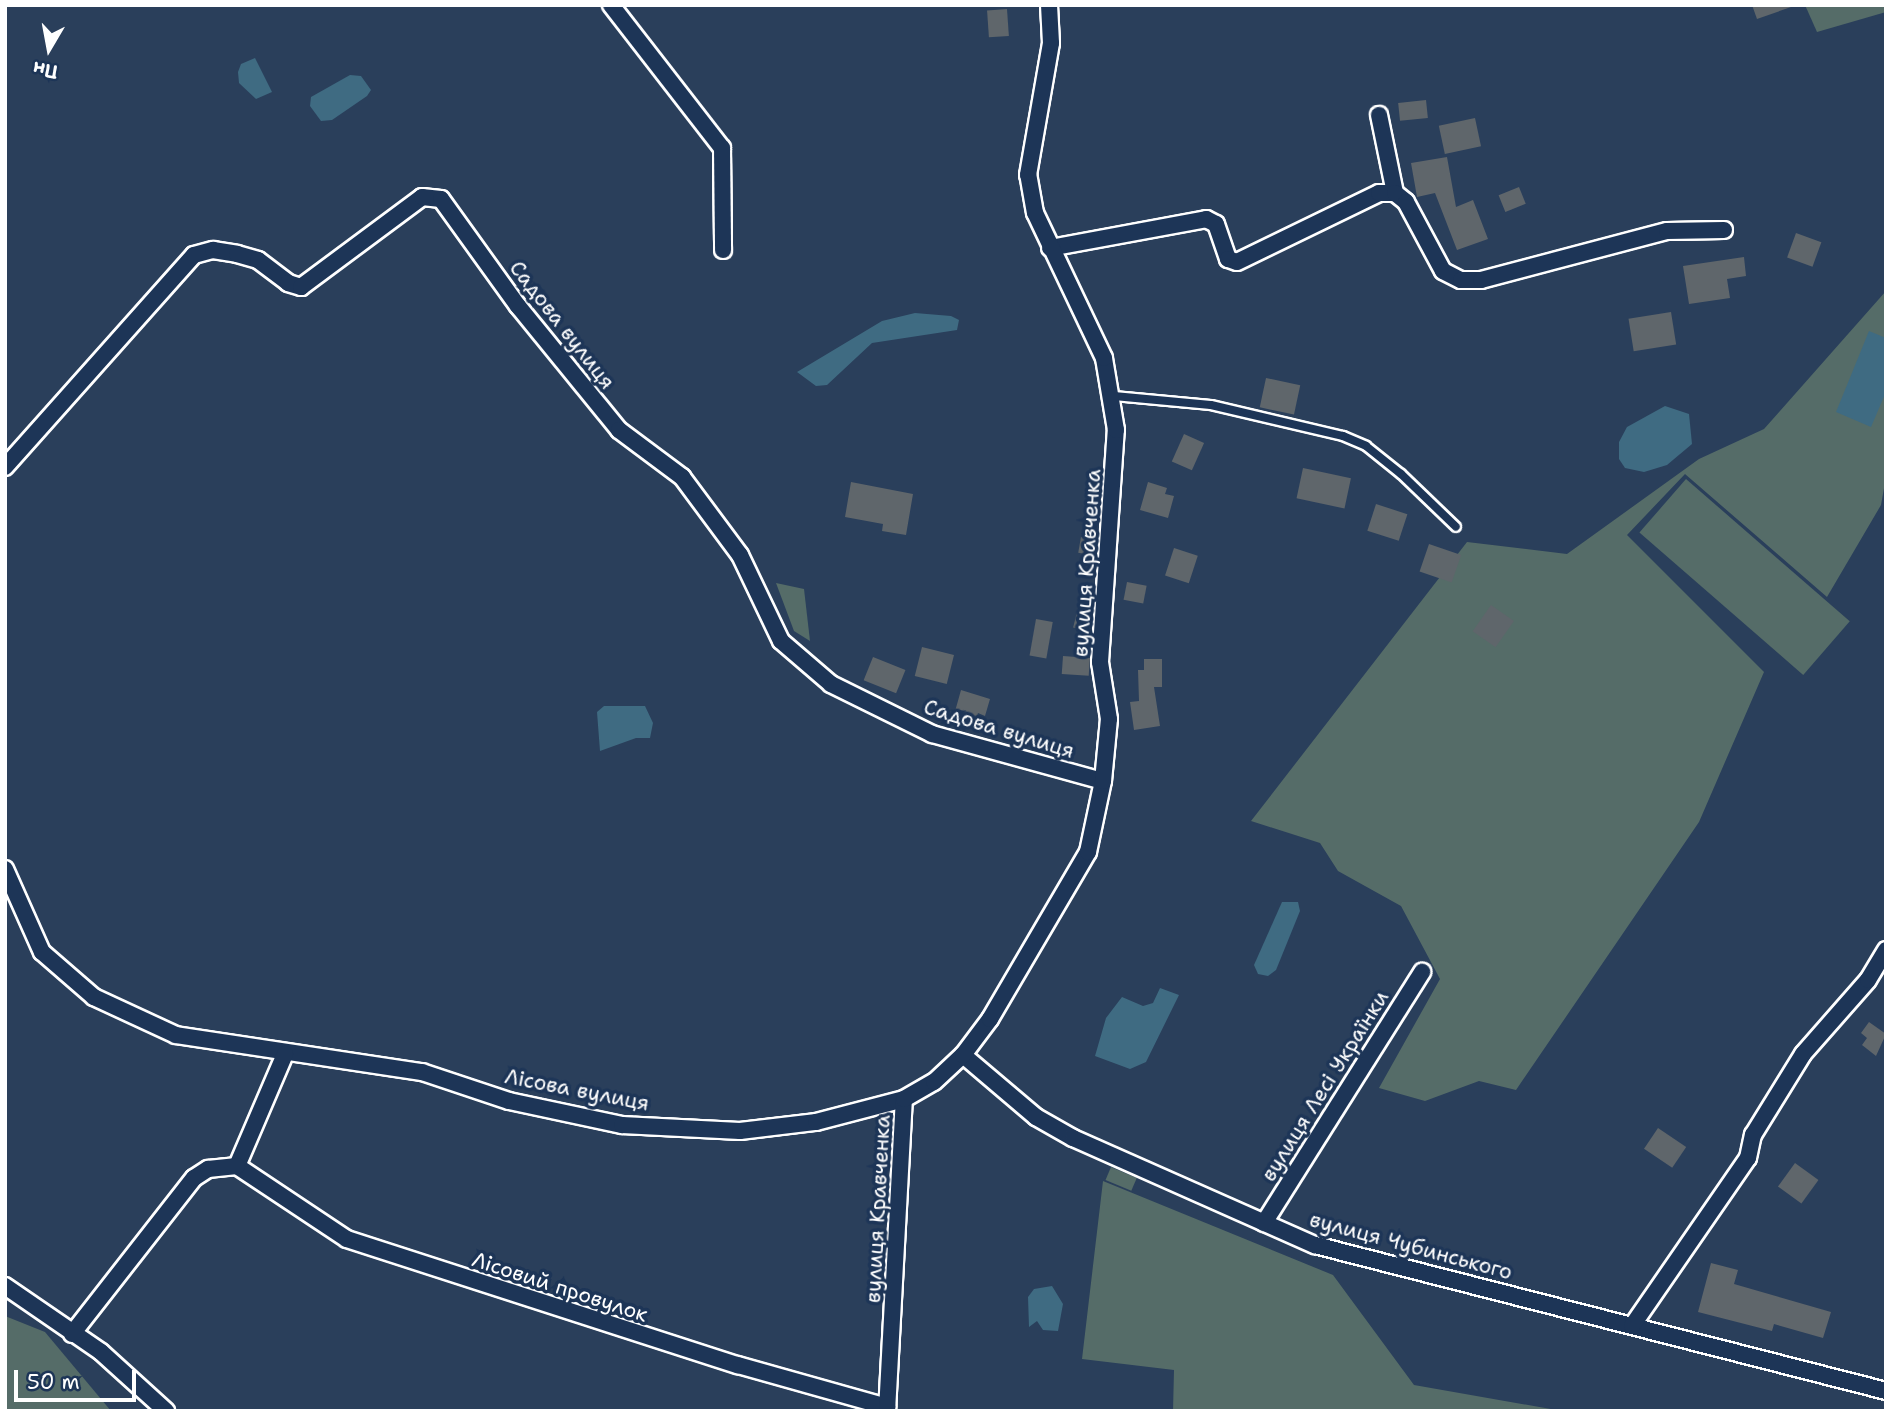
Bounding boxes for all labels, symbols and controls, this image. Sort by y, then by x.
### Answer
north arrow [14,14,84,84]
text: Пн [31,56,60,85]
street label: Садова вулиця [504,256,620,394]
street label: вулиця Кравченка [1068,468,1106,658]
street label: Садова вулиця [921,694,1077,764]
street label: вулиця Лесі Українки [1256,986,1394,1186]
street label: Лісова вулиця [503,1064,651,1116]
street label: вулиця Кравченка [860,1114,896,1304]
street label: вулиця Чубинського [1307,1207,1515,1285]
street label: Лісовий провулок [469,1247,651,1327]
scale bar [18,1356,140,1400]
text: 50 m [27,1368,80,1396]

